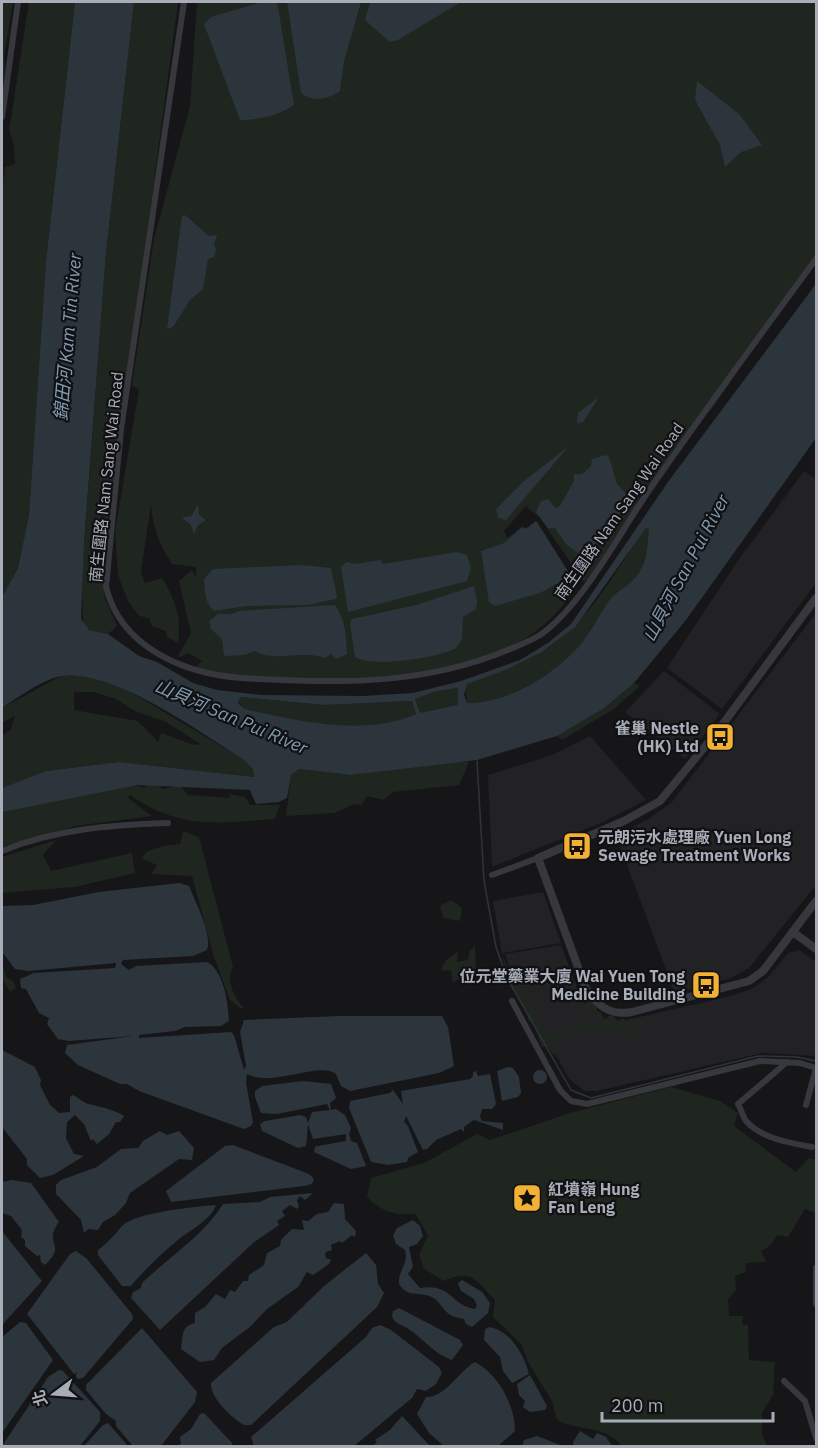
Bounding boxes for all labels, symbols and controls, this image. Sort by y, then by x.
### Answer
water label: 錦田河 Kam Tin River [49,252,86,422]
street label: 南生圍路 Nam Sang Wai Road [85,371,127,583]
street label: 南生圍路 Nam Sang Wai Road [550,419,688,603]
water label: 山貝河 San Pui River [637,490,734,645]
water label: 山貝河 San Pui River [151,674,311,759]
place label: 雀巢 Nestle (HK) Ltd [615,718,699,756]
bus stop icon: 雀巢 Nestle (HK) Ltd [704,721,736,753]
place label: 元朗污水處理廠 Yuen Long Sewage Treatment Works [598,827,791,865]
bus stop icon: 元朗污水處理廠 Yuen Long Sewage Treatment Works [561,830,593,862]
place label: 位元堂藥業大廈 Wai Yuen Tong Medicine Building [459,966,685,1004]
bus stop icon: 位元堂藥業大廈 Wai Yuen Tong Medicine Building [690,969,722,1001]
place label: 紅墳嶺 Hung Fan Leng [548,1179,639,1217]
place icon: 紅墳嶺 Hung Fan Leng [511,1182,543,1214]
north arrow [24,1364,84,1424]
scale bar [602,1385,773,1423]
text: 北 [28,1388,51,1409]
text: 200 m [611,1394,663,1417]

